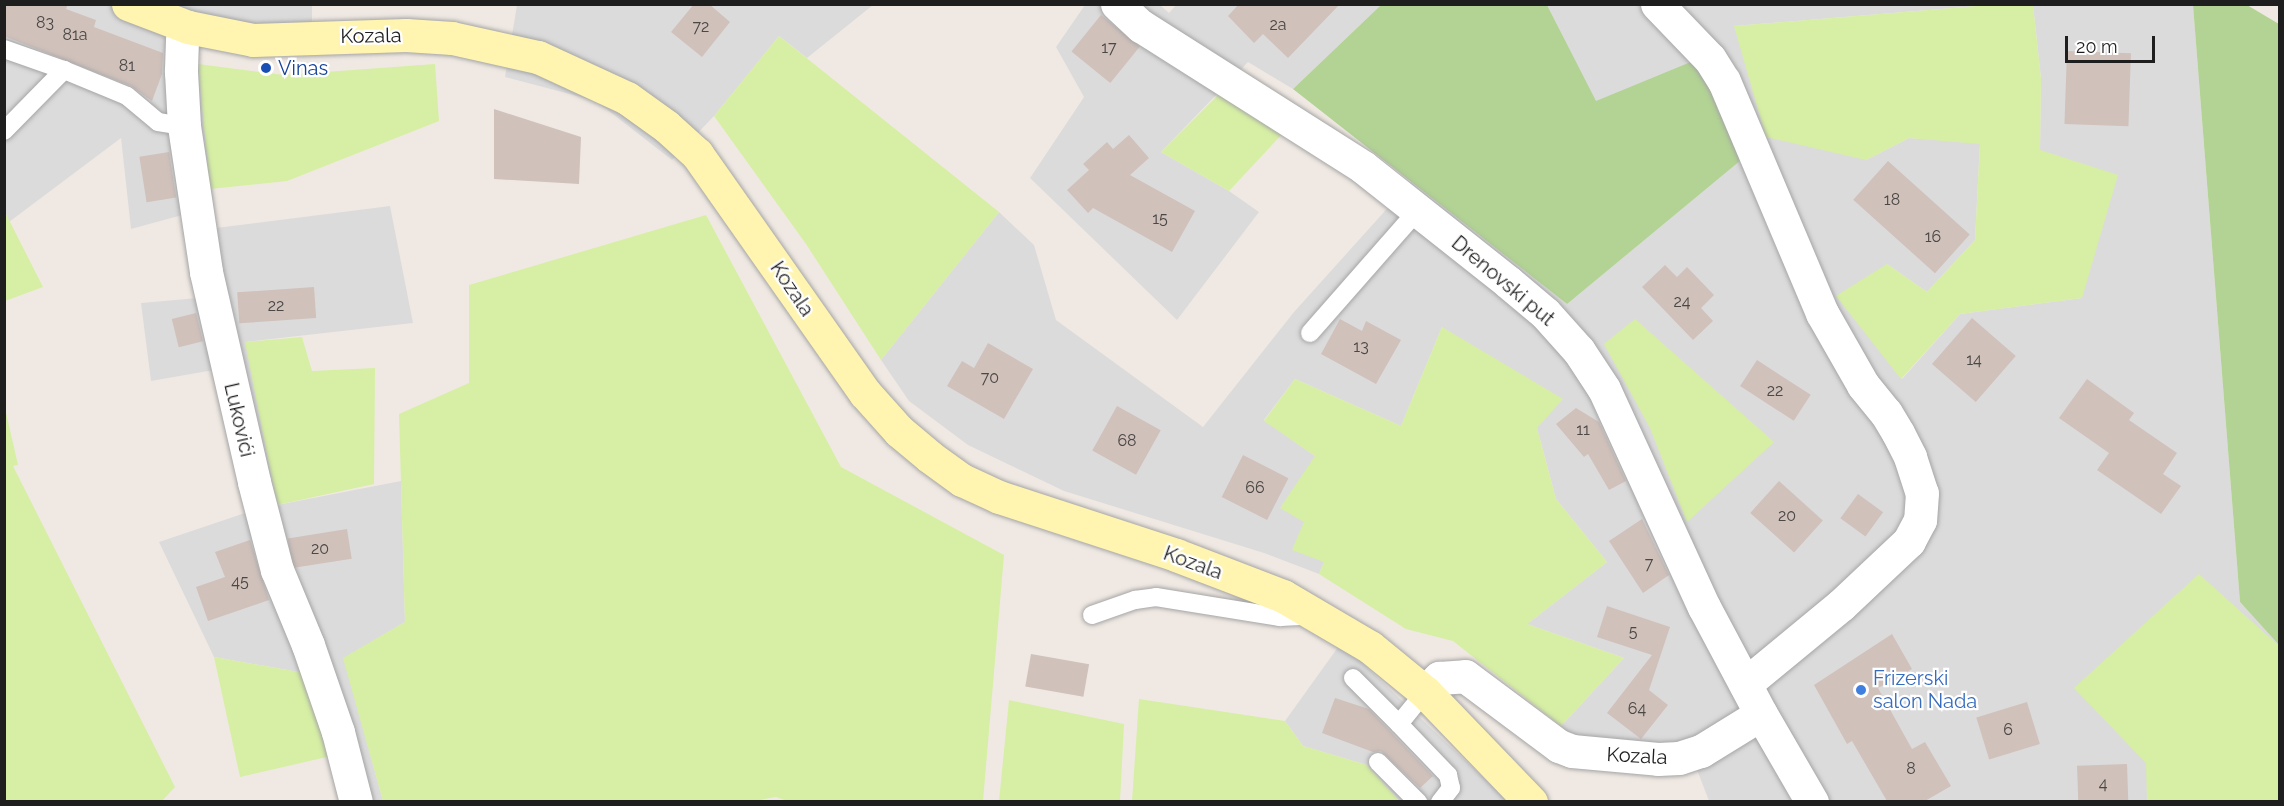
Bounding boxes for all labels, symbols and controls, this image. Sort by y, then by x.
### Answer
house number: 83 [36,13,54,33]
house number: 2a [1269,15,1287,35]
house number: 72 [693,17,709,37]
street label: Kozala [340,23,402,49]
scale bar [2068,24,2158,62]
house number: 81a [62,25,88,45]
text: 20 m [2076,36,2118,57]
house number: 17 [1101,38,1117,58]
house number: 81 [119,56,135,76]
place label: Vinas [278,56,328,80]
marker: Vinas [259,61,273,75]
house number: 18 [1884,190,1900,210]
house number: 15 [1152,209,1168,229]
house number: 16 [1925,227,1941,247]
street label: Drenovski put [1447,231,1559,331]
street label: Kozala [765,257,819,321]
house number: 24 [1673,292,1691,312]
house number: 22 [268,296,284,316]
house number: 13 [1353,337,1369,357]
house number: 14 [1966,350,1982,370]
house number: 70 [981,368,999,388]
street label: Lukovići [219,381,259,459]
house number: 22 [1767,381,1783,401]
house number: 11 [1576,420,1590,440]
house number: 68 [1117,431,1137,451]
house number: 66 [1245,478,1265,498]
house number: 20 [1778,506,1796,526]
house number: 20 [311,539,329,559]
street label: Kozala [1160,541,1226,585]
house number: 7 [1645,554,1653,574]
house number: 45 [231,572,249,592]
house number: 5 [1629,622,1637,642]
place label: Frizerski salon Nada [1873,666,1977,713]
marker: Frizerski salon Nada [1854,683,1868,697]
house number: 64 [1628,699,1646,719]
house number: 6 [2003,720,2013,740]
street label: Kozala [1606,742,1668,770]
house number: 8 [1906,759,1916,779]
house number: 4 [2099,774,2107,794]

